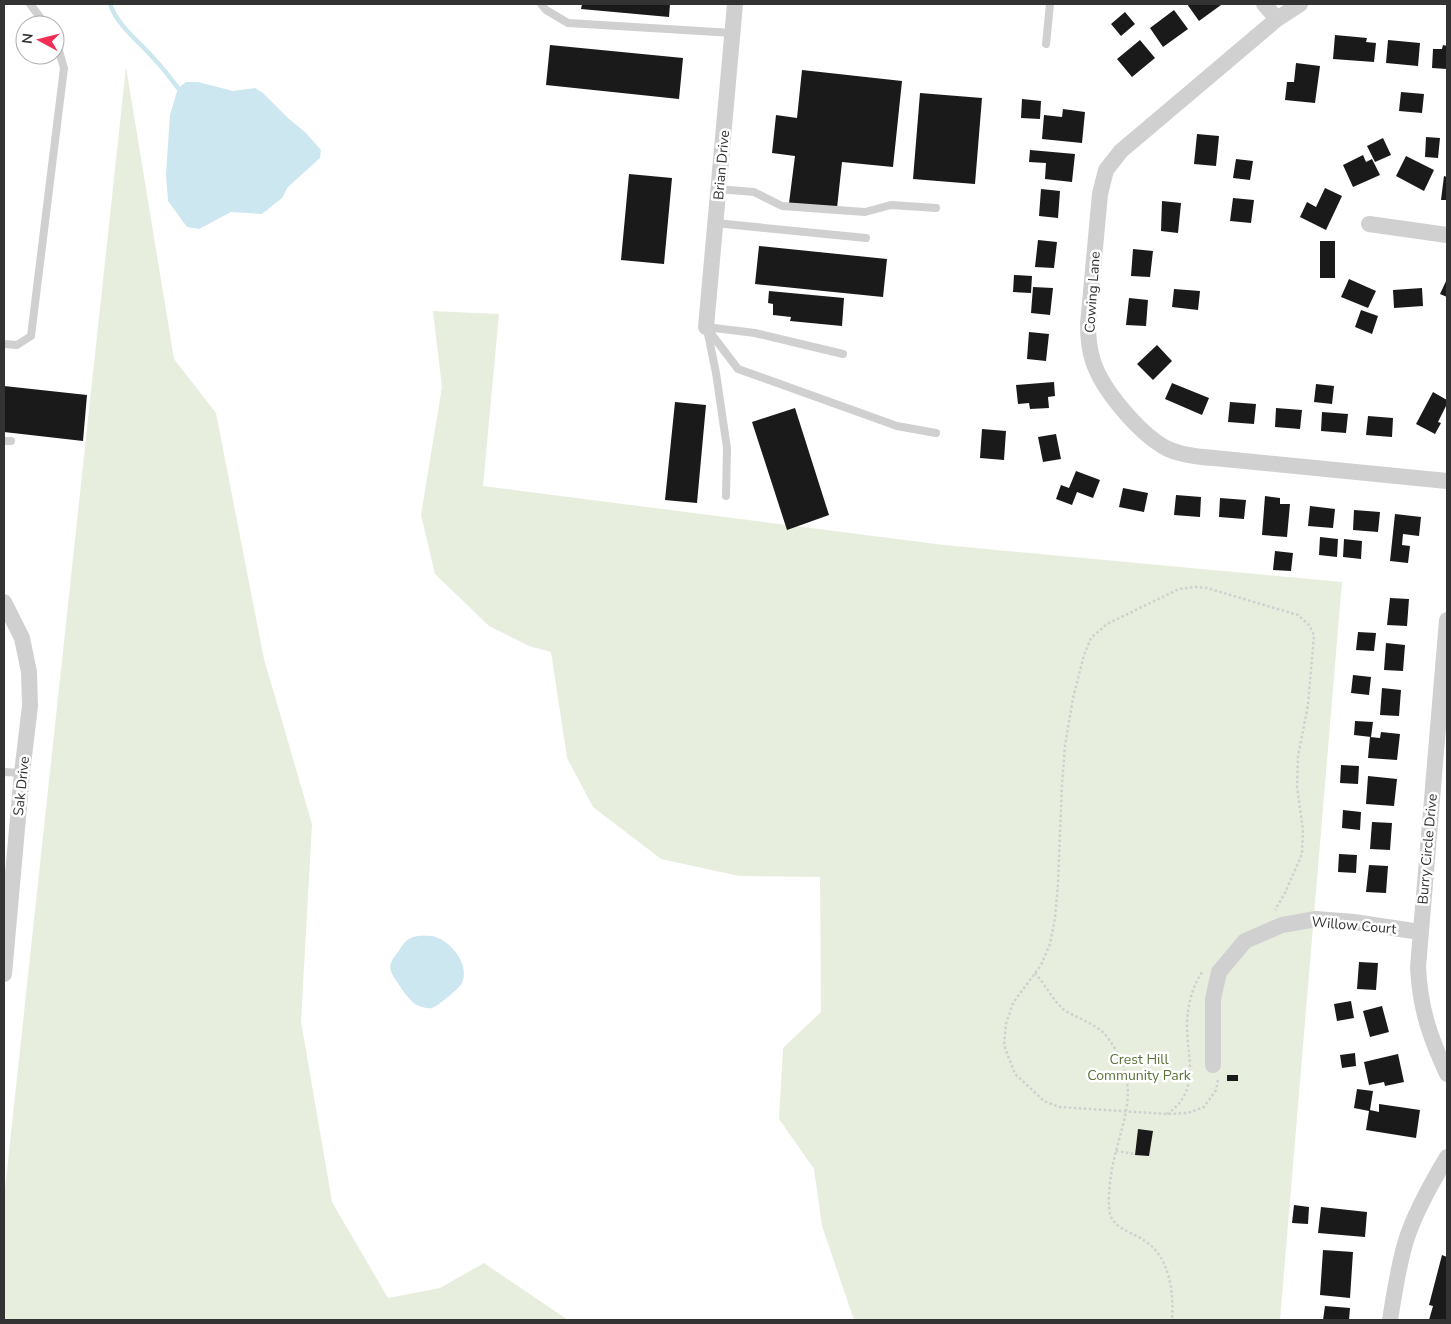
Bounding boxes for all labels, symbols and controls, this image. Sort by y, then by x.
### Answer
north arrow [15,15,65,65]
text: N [18,32,38,45]
street label: Brian Drive [709,129,734,201]
street label: Cowing Lane [1080,251,1105,334]
street label: Sak Drive [9,755,34,817]
street label: Burry Circle Drive [1413,793,1442,905]
street label: Willow Court [1311,912,1397,939]
park label: Crest Hill Community Park [1087,1050,1192,1085]

